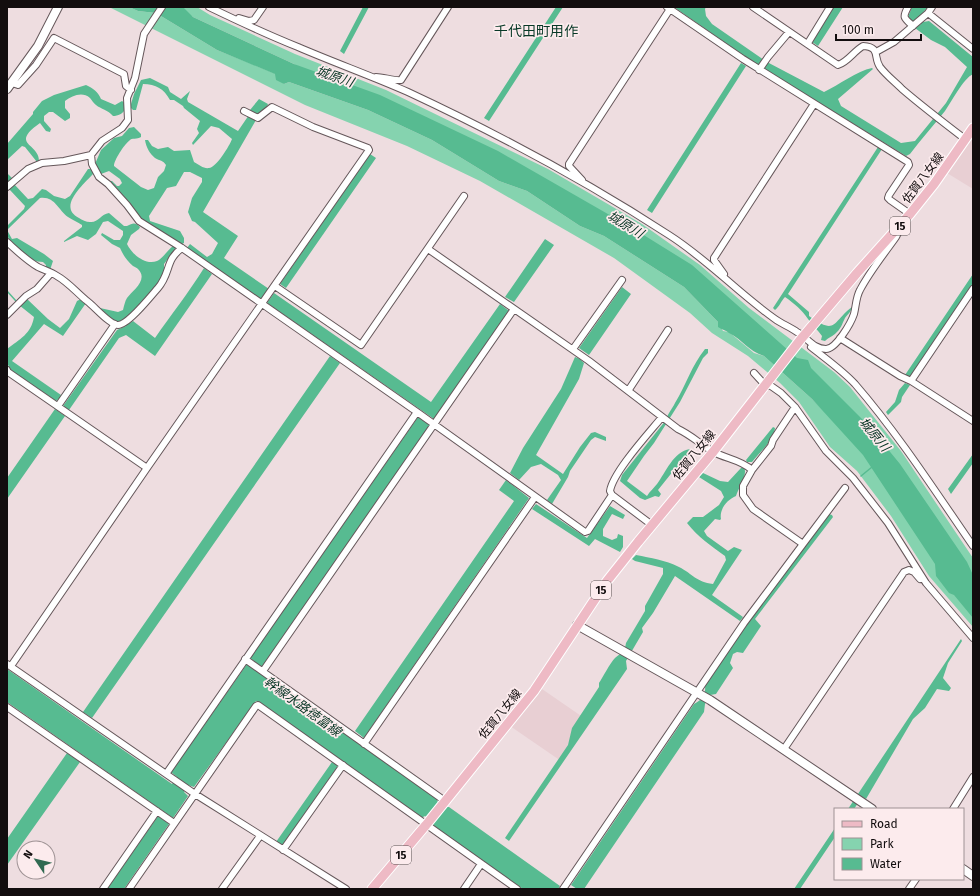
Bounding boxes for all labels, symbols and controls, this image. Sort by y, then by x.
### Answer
scale bar [836,16,921,42]
district label: 千代田町用作 [494,23,578,40]
text: 100 m [842,23,874,37]
water label: 城原川 [314,63,358,91]
street label: 佐賀八女線 [899,150,947,206]
water label: 城原川 [605,208,648,242]
road number: 15 [890,217,910,235]
water label: 城原川 [857,414,894,456]
street label: 佐賀八女線 [670,427,718,483]
road number: 15 [591,581,611,599]
water label: 幹線水路徳富線 [261,674,346,740]
street label: 佐賀八女線 [476,686,524,742]
legend [834,808,964,880]
text: Road [870,817,898,831]
text: Park [870,837,894,851]
north arrow [16,840,56,880]
road number: 15 [391,846,411,864]
text: N [21,848,36,861]
text: Water [870,857,902,871]

